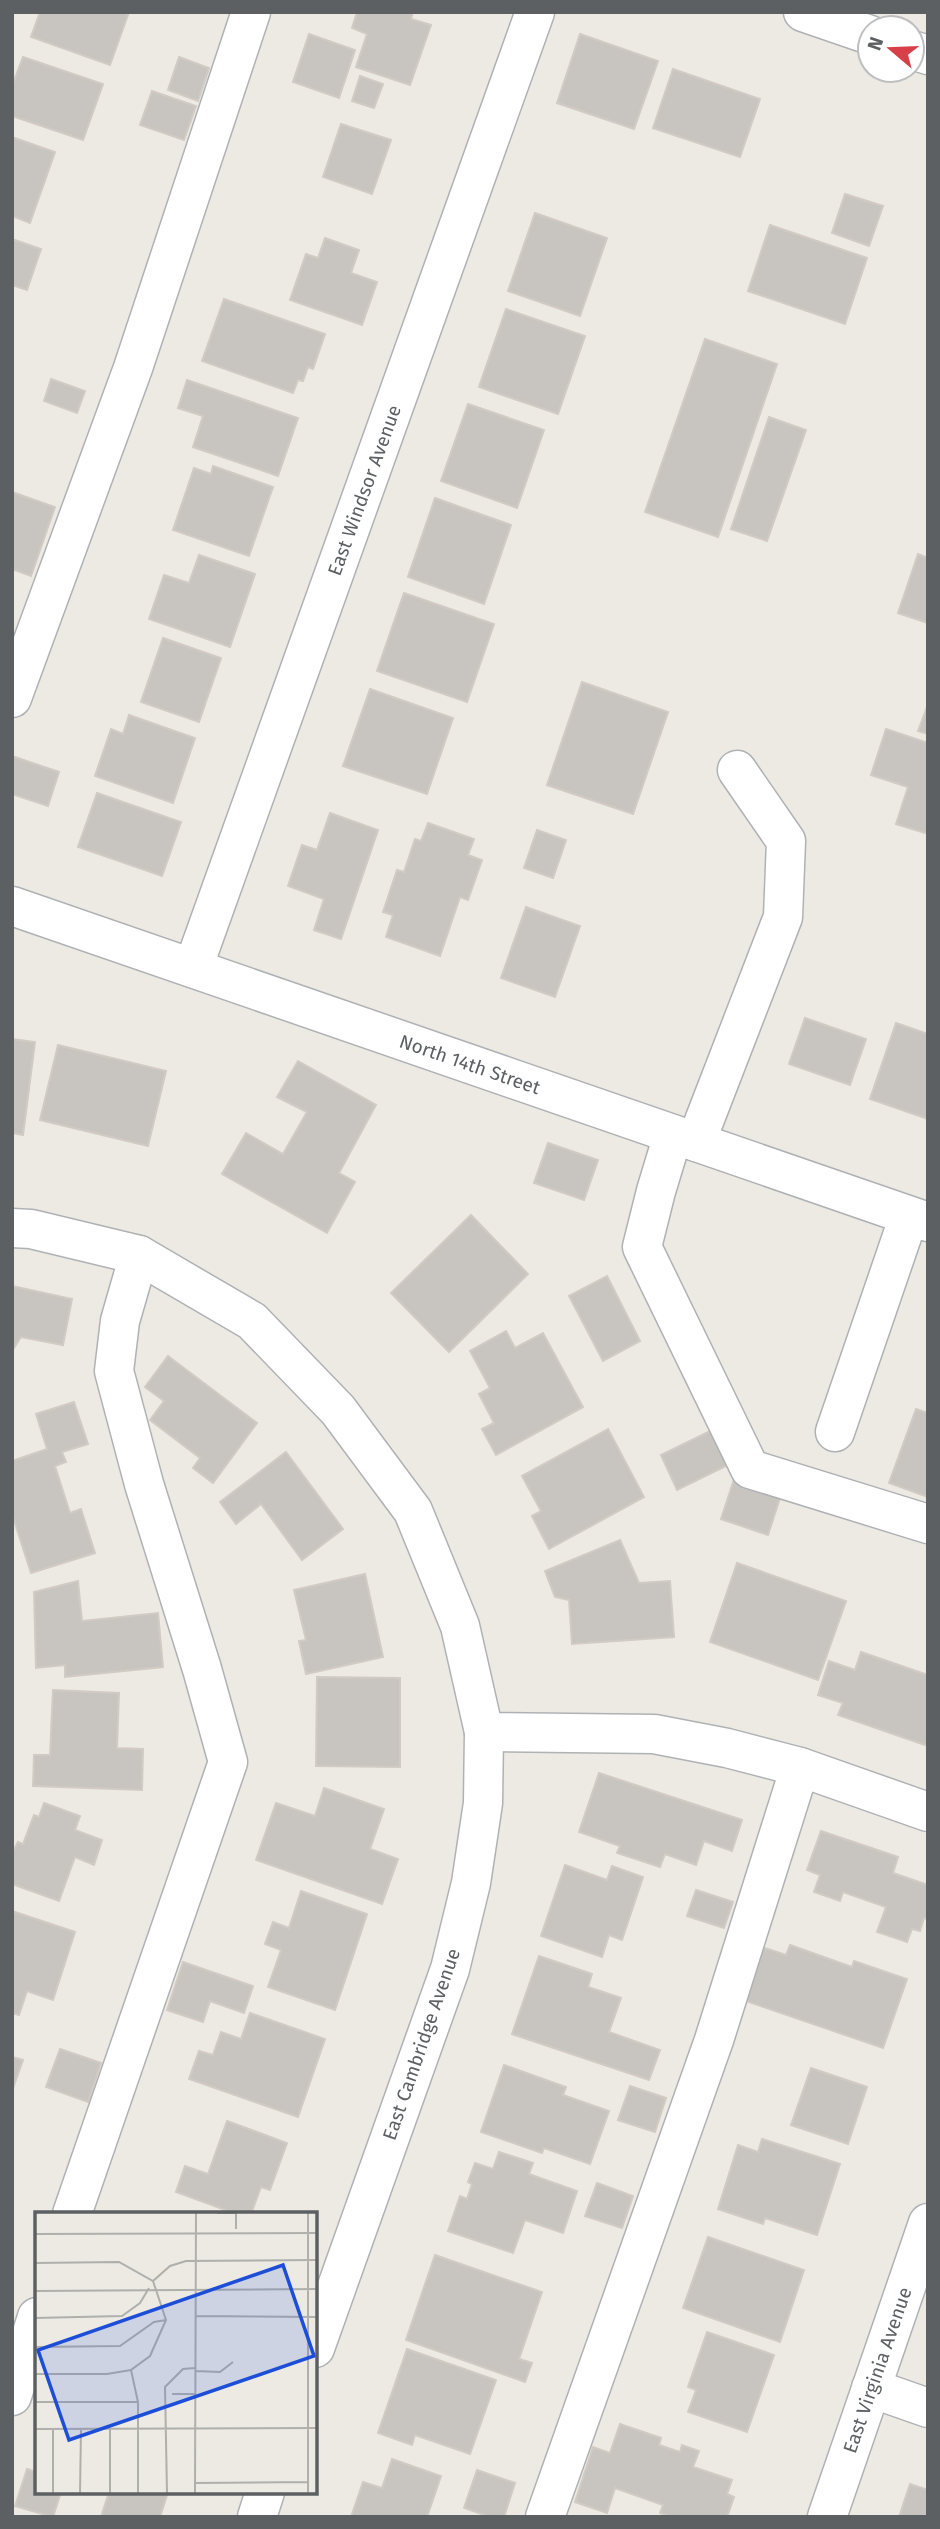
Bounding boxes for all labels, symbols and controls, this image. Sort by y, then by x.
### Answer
north arrow [856,14,926,84]
text: N [862,34,888,53]
street label: East Windsor Avenue [323,402,406,579]
street label: North 14th Street [396,1030,543,1099]
street label: East Cambridge Avenue [378,1945,465,2143]
inset map [35,2212,317,2494]
street label: East Virginia Avenue [838,2284,917,2456]

